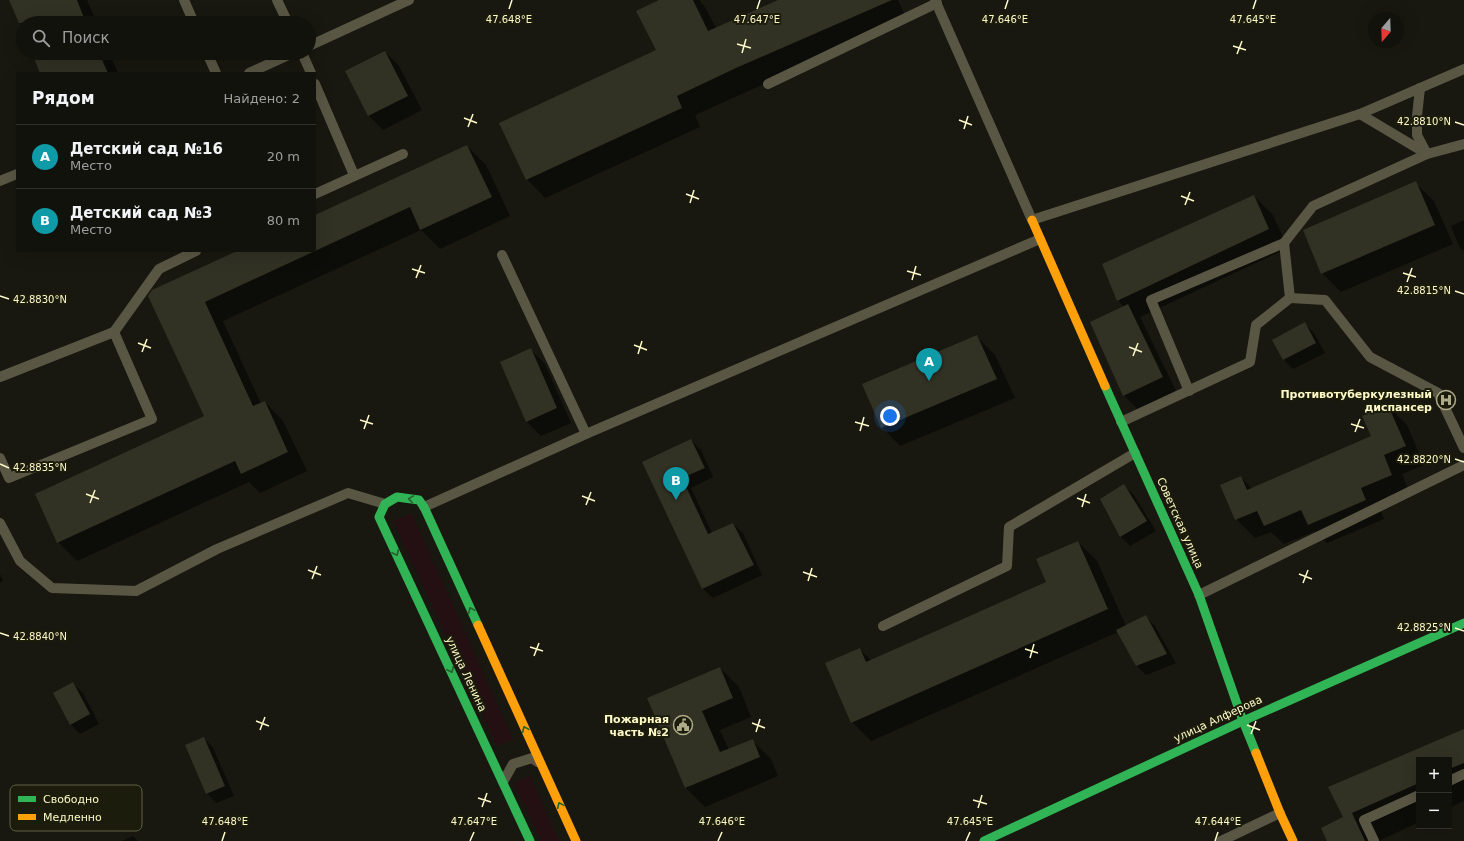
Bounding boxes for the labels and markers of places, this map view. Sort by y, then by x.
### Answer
pin: A [916,348,942,381]
place label: Противотуберкулезный диспансер [1280,388,1432,414]
hospital icon: Противотуберкулезный диспансер [1435,389,1457,411]
pin: B [663,467,689,500]
place label: Пожарная часть №2 [604,713,669,739]
public building icon: Пожарная часть №2 [672,714,694,736]

